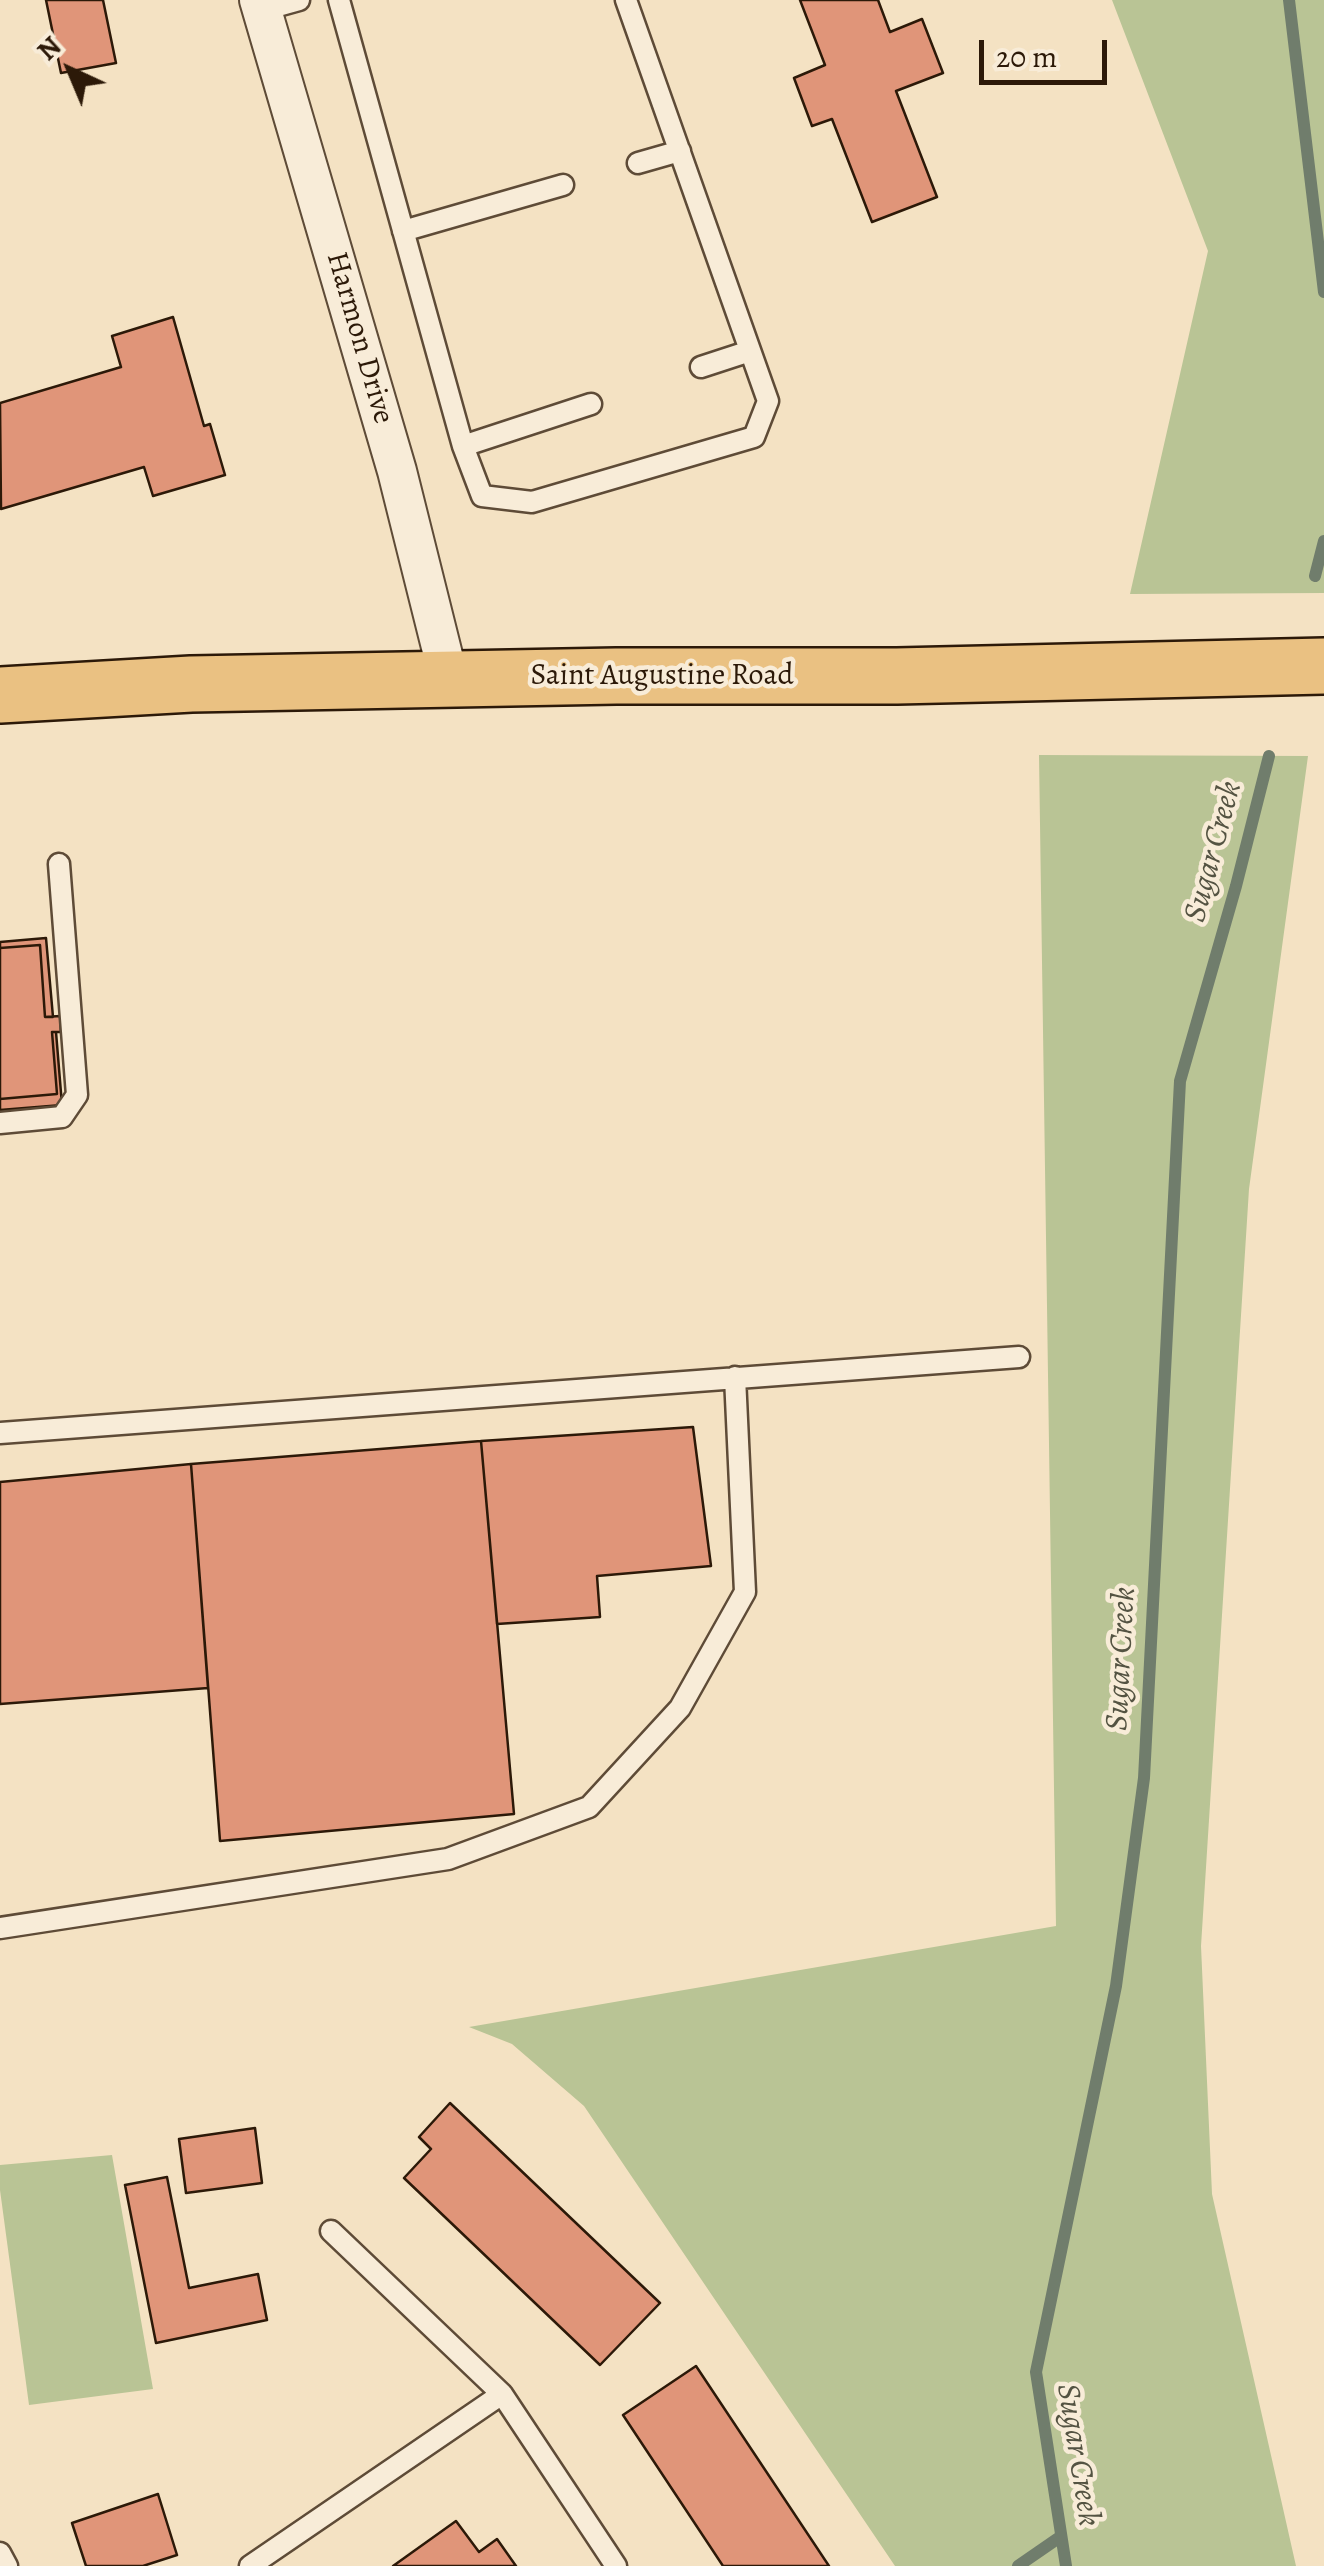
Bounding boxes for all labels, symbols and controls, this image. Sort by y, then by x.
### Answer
north arrow [20,20,120,120]
scale bar [984,20,1112,82]
text: N [29,28,70,69]
text: 20 m [996,37,1057,77]
street label: Harmon Drive [317,248,401,428]
street label: Saint Augustine Road [530,659,794,695]
water label: Sugar Creek [1177,778,1251,926]
water label: Sugar Creek [1099,1586,1145,1732]
water label: Sugar Creek [1047,2381,1107,2529]

